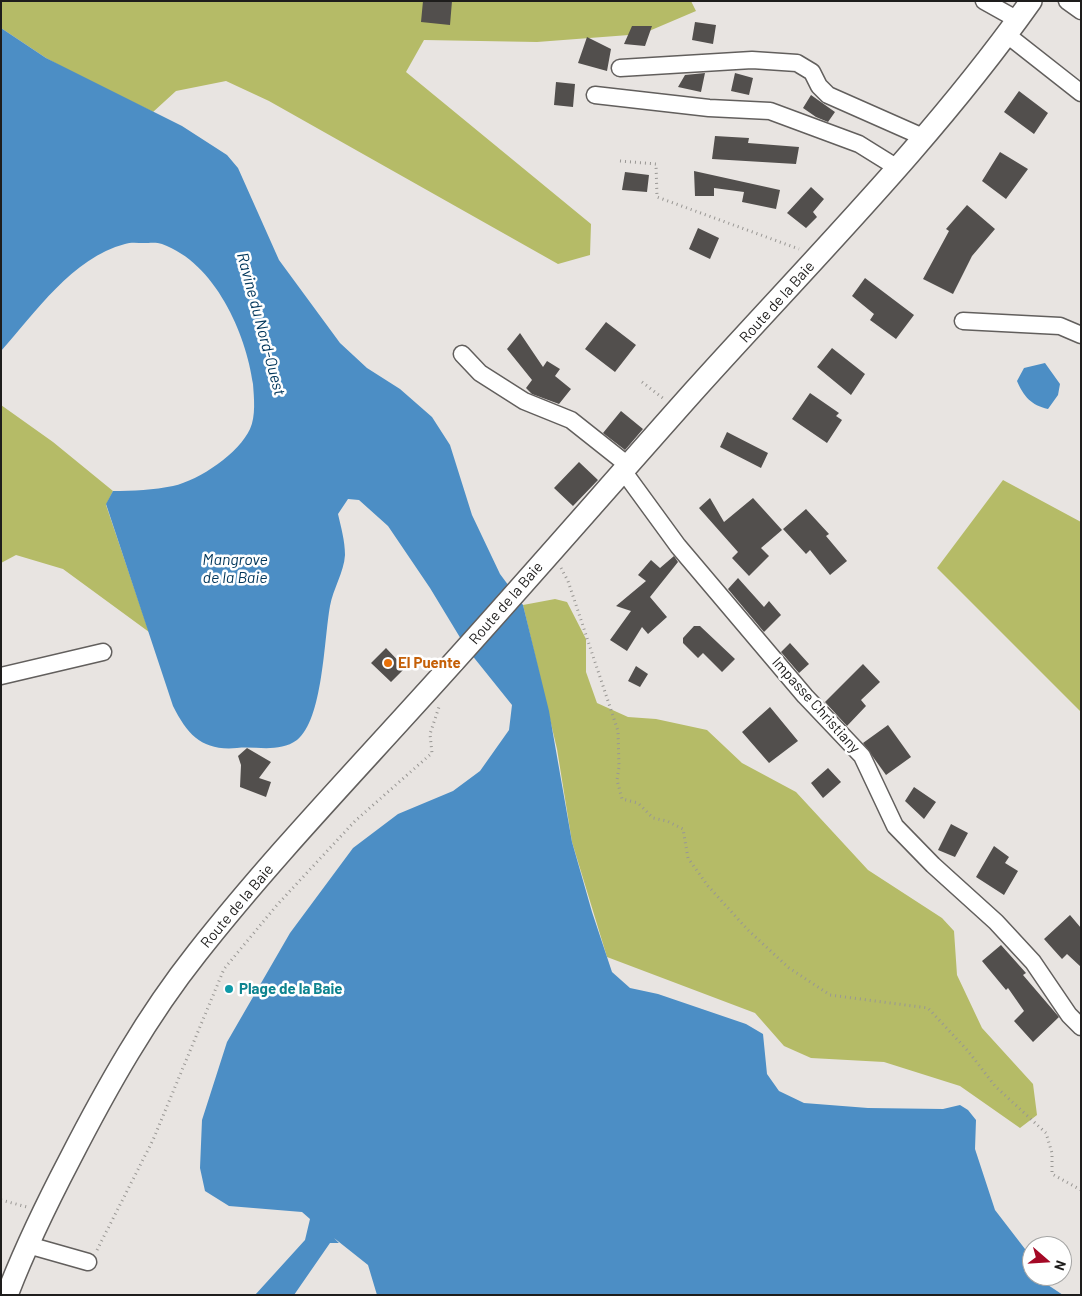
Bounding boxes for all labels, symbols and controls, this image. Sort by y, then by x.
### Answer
water label: Ravine du Nord-Ouest [233,250,289,398]
street label: Route de la Baie [736,257,818,347]
water label: Mangrove de la Baie [202,550,268,588]
street label: Route de la Baie [465,558,547,648]
street label: Impasse Christiany [768,653,864,757]
place label: El Puente [398,654,461,672]
marker: El Puente [382,657,394,669]
street label: Route de la Baie [197,861,277,951]
place label: Plage de la Baie [239,980,343,998]
marker: Plage de la Baie [223,983,235,995]
north arrow [1022,1236,1072,1286]
text: N [1051,1259,1070,1273]

